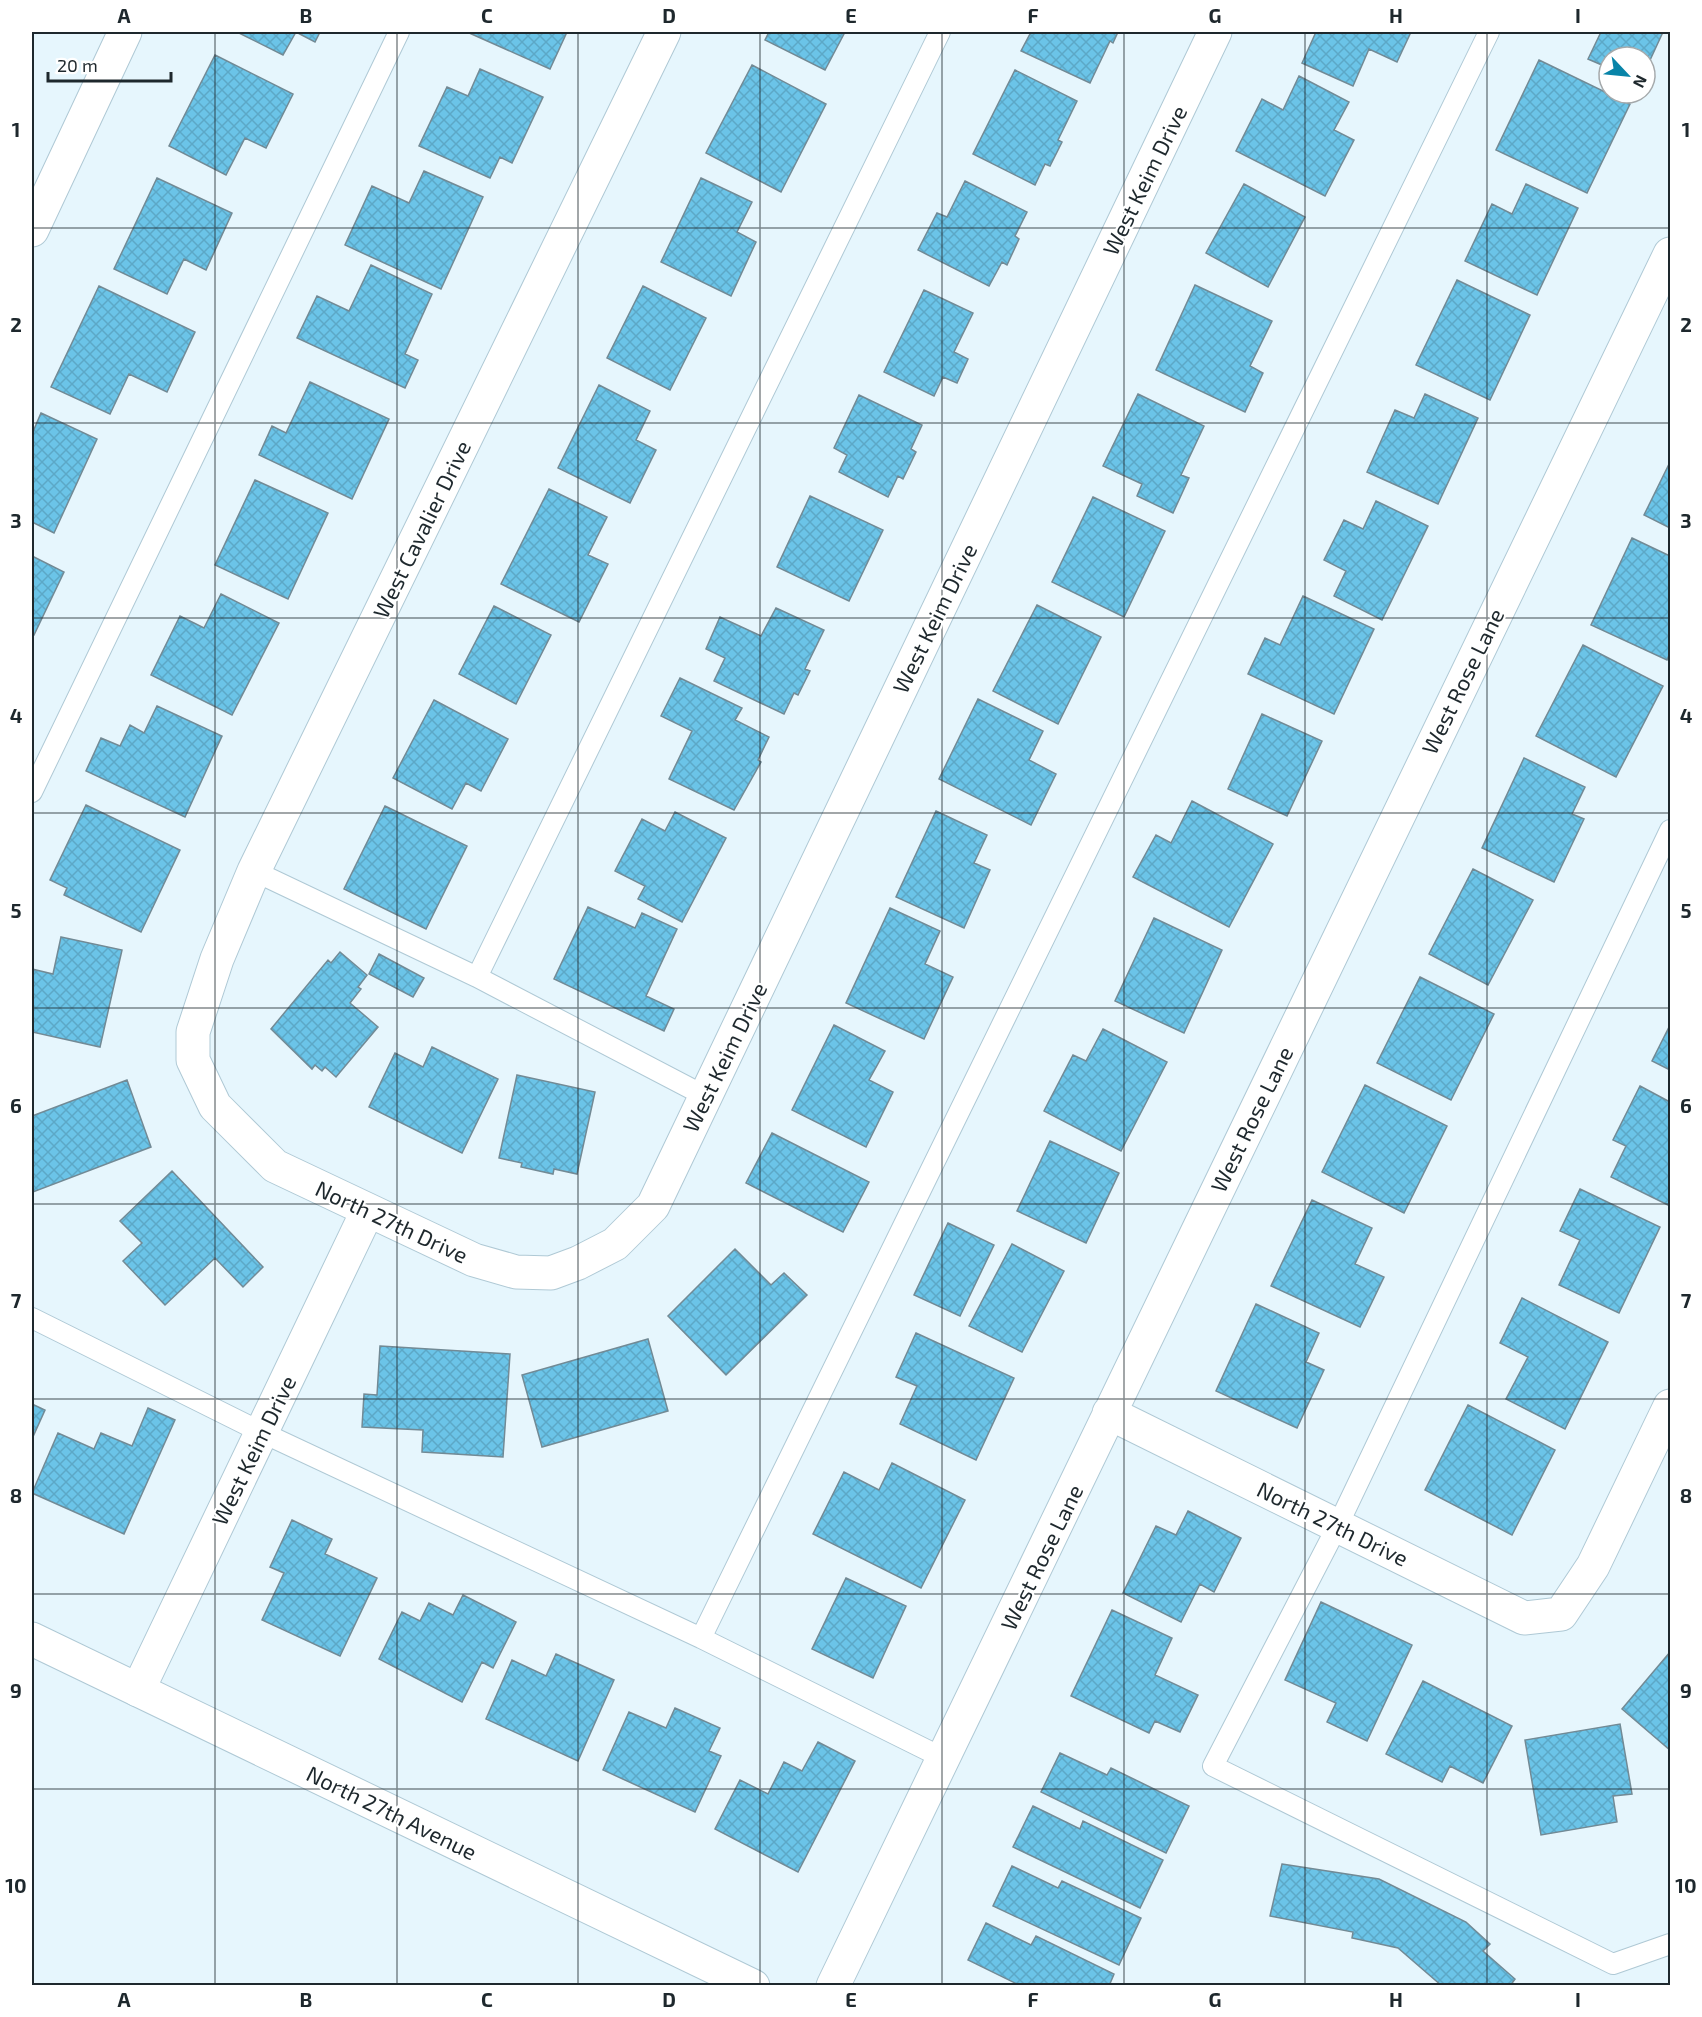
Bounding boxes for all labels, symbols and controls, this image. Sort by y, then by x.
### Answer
text: A [117,3,131,27]
text: B [300,3,312,27]
text: C [481,3,493,27]
text: D [662,3,676,27]
text: E [845,3,857,27]
text: F [1027,3,1039,27]
text: G [1209,3,1221,27]
text: H [1389,3,1403,27]
text: I [1575,3,1581,27]
scale bar [48,45,171,83]
north arrow [1597,45,1657,105]
text: 20 m [57,54,98,76]
text: N [1630,72,1652,91]
street label: West Keim Drive [1097,101,1191,259]
text: 1 [12,117,20,141]
text: 1 [1682,117,1690,141]
text: 2 [10,312,22,336]
text: 2 [1680,312,1692,336]
street label: West Cavalier Drive [367,436,475,622]
text: 3 [10,508,22,532]
text: 3 [1680,508,1692,532]
street label: West Keim Drive [887,539,981,697]
street label: West Rose Lane [1416,604,1508,758]
text: 4 [10,703,23,727]
text: 4 [1680,703,1693,727]
text: 5 [10,898,22,922]
text: 5 [1680,898,1692,922]
street label: West Keim Drive [677,978,771,1136]
street label: West Rose Lane [1205,1042,1297,1196]
text: 6 [10,1093,22,1117]
text: 6 [1680,1093,1692,1117]
street label: North 27th Drive [312,1174,472,1268]
text: 7 [11,1288,22,1312]
text: 7 [1681,1288,1692,1312]
street label: West Keim Drive [206,1371,300,1529]
street label: North 27th Drive [1253,1475,1413,1571]
street label: West Rose Lane [995,1480,1087,1634]
text: 8 [10,1483,22,1507]
text: 8 [1680,1483,1692,1507]
text: 9 [10,1678,22,1702]
text: 9 [1680,1678,1692,1702]
street label: North 27th Avenue [303,1760,481,1864]
text: 10 [5,1873,27,1897]
text: 10 [1675,1873,1697,1897]
text: A [117,1987,131,2011]
text: B [300,1987,312,2011]
text: C [481,1987,493,2011]
text: D [662,1987,676,2011]
text: E [845,1987,857,2011]
text: F [1027,1987,1039,2011]
text: G [1209,1987,1221,2011]
text: H [1389,1987,1403,2011]
text: I [1575,1987,1581,2011]

